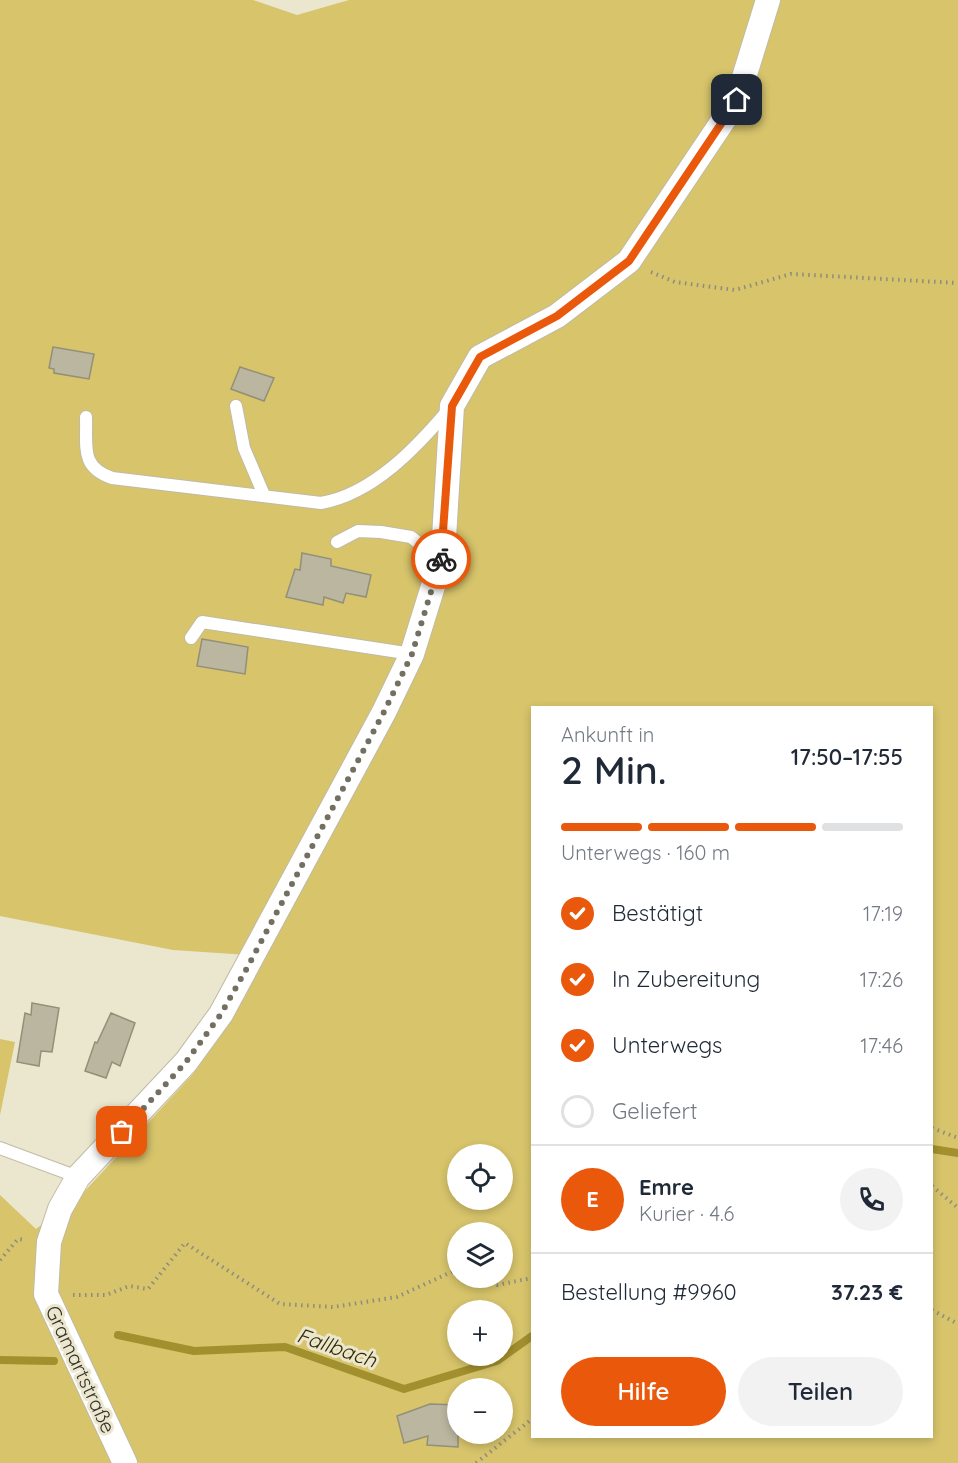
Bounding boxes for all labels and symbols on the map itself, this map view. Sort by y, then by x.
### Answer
pin [711,74,762,125]
courier [411,529,471,589]
pin [96,1106,147,1157]
street label: Gramartstraße [41,1301,121,1437]
water label: Fallbach [294,1321,381,1373]

